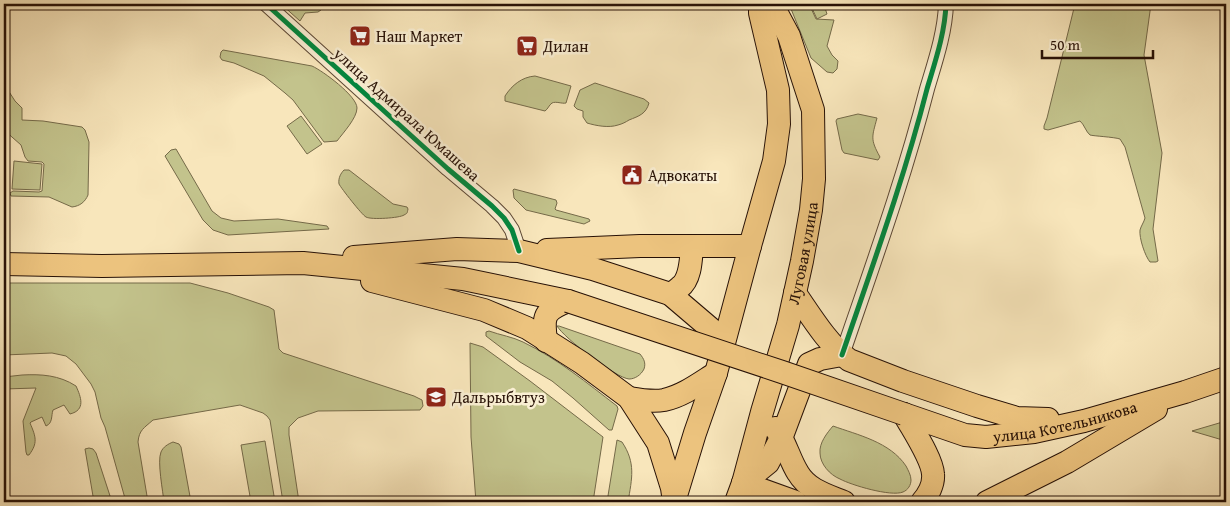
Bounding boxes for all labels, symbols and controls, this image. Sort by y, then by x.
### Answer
supermarket icon: Наш Маркет [348,24,372,48]
place label: Наш Маркет [376,24,463,48]
scale bar [1042,28,1154,60]
supermarket icon: Дилан [515,34,539,58]
place label: Дилан [542,34,588,58]
text: 50 m [1050,34,1081,55]
street label: улица Адмирала Юмашева [328,41,486,187]
public building icon: Адвокаты [620,163,644,187]
place label: Адвокаты [648,163,717,187]
street label: Луговая улица [781,201,824,306]
school or university icon: Дальрыбвтуз [424,385,448,409]
place label: Дальрыбвтуз [451,385,545,409]
street label: улица Котельникова [991,394,1140,448]

